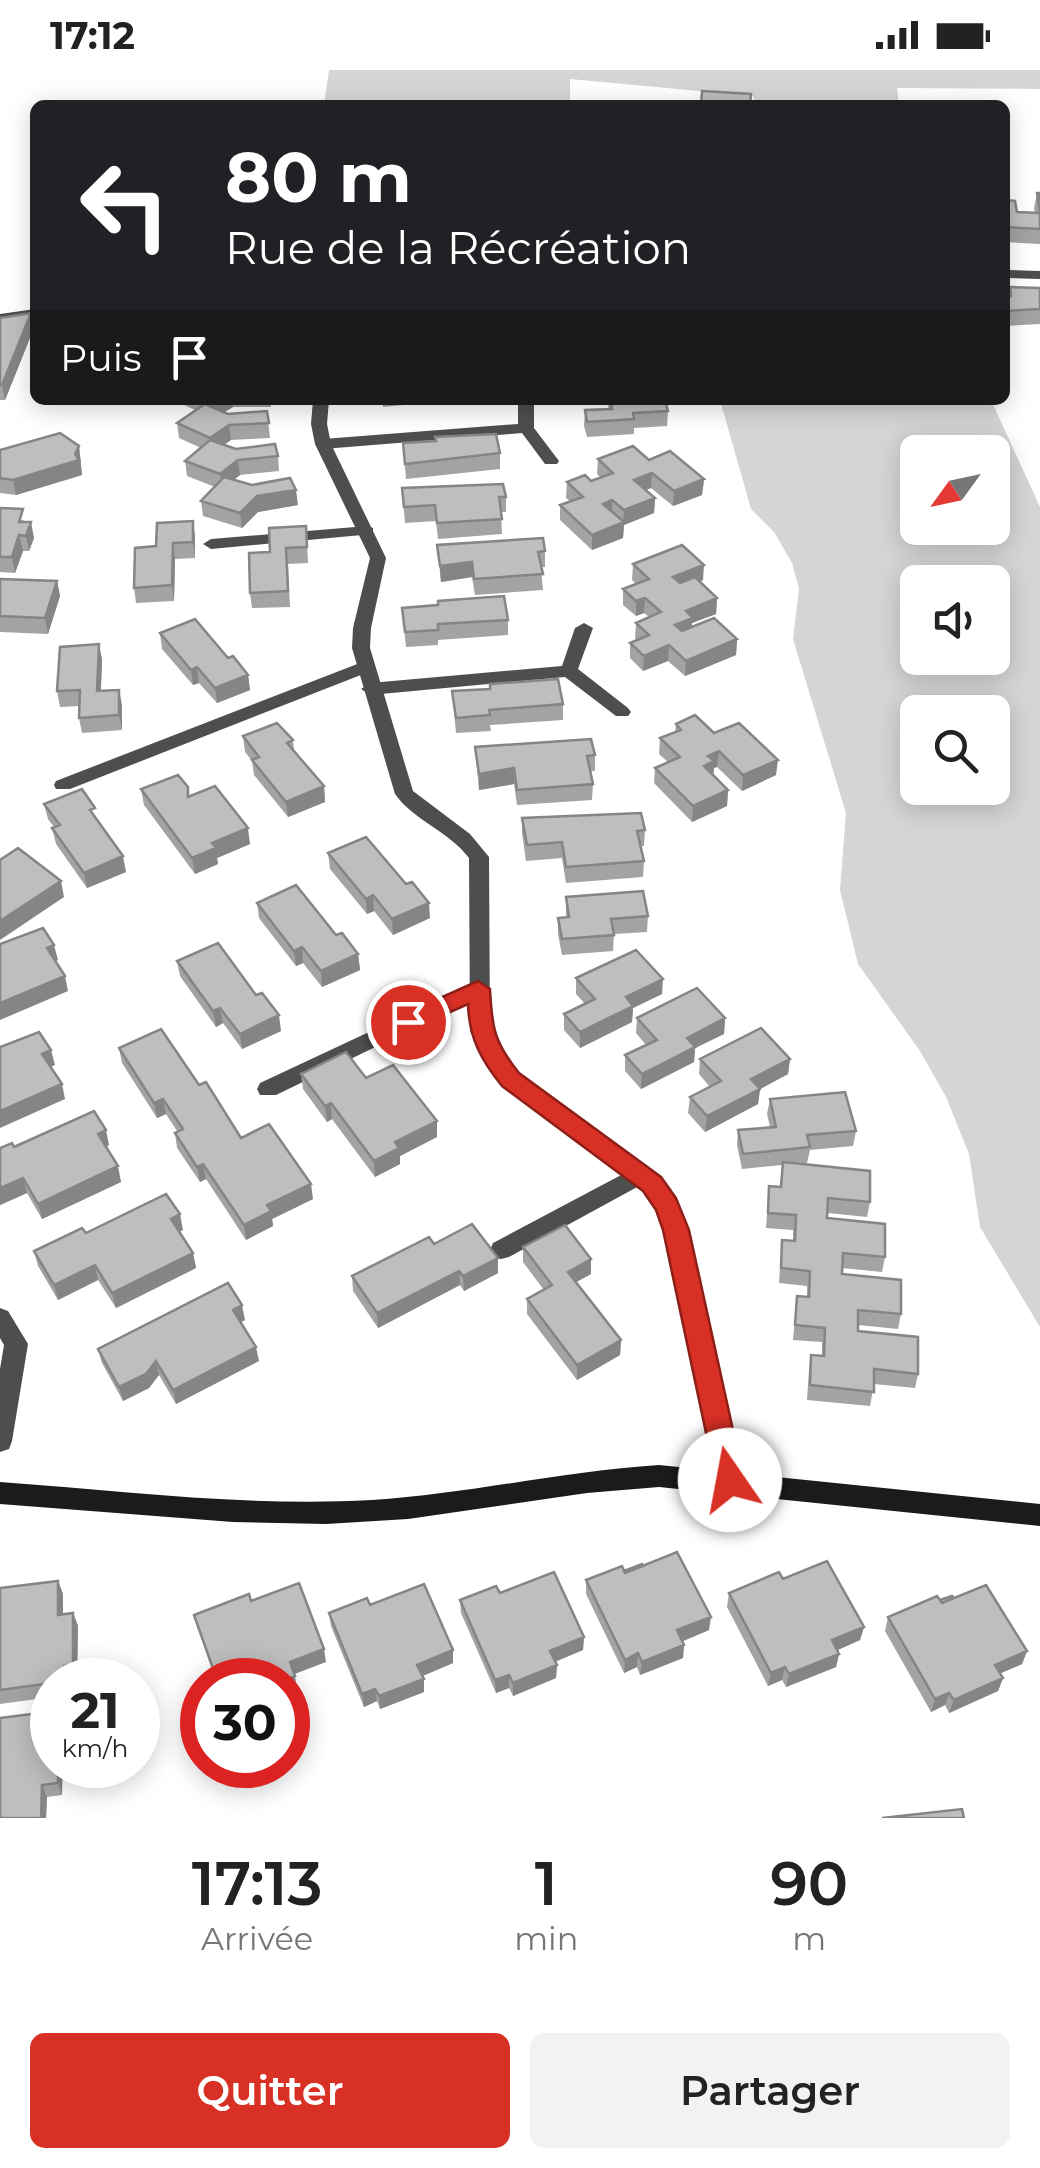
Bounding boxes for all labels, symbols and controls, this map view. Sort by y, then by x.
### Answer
text: 17:12 [50,12,135,59]
text: 80 m [225,134,412,220]
icon: left [60,140,190,270]
text: Rue de la Récréation [225,220,691,275]
icon: arrive [162,330,217,385]
text: Puis [60,334,142,381]
north arrow [900,435,1010,545]
map controls [900,435,1010,805]
button: sound [900,565,1010,675]
button: search [900,695,1010,805]
pin [366,980,451,1065]
icon: arrive [381,995,436,1050]
position arrow [678,1428,782,1532]
speed limit sign: 30 [180,1658,310,1788]
text: 21 [70,1680,120,1741]
text: km/h [62,1733,128,1763]
text: 17:13 [192,1847,322,1920]
text: 1 [535,1847,558,1920]
text: 90 [770,1847,848,1920]
text: Arrivée [201,1919,313,1958]
text: min [514,1919,578,1958]
text: m [792,1919,826,1958]
button: Quitter [30,2033,510,2148]
button: Partager [530,2033,1010,2148]

